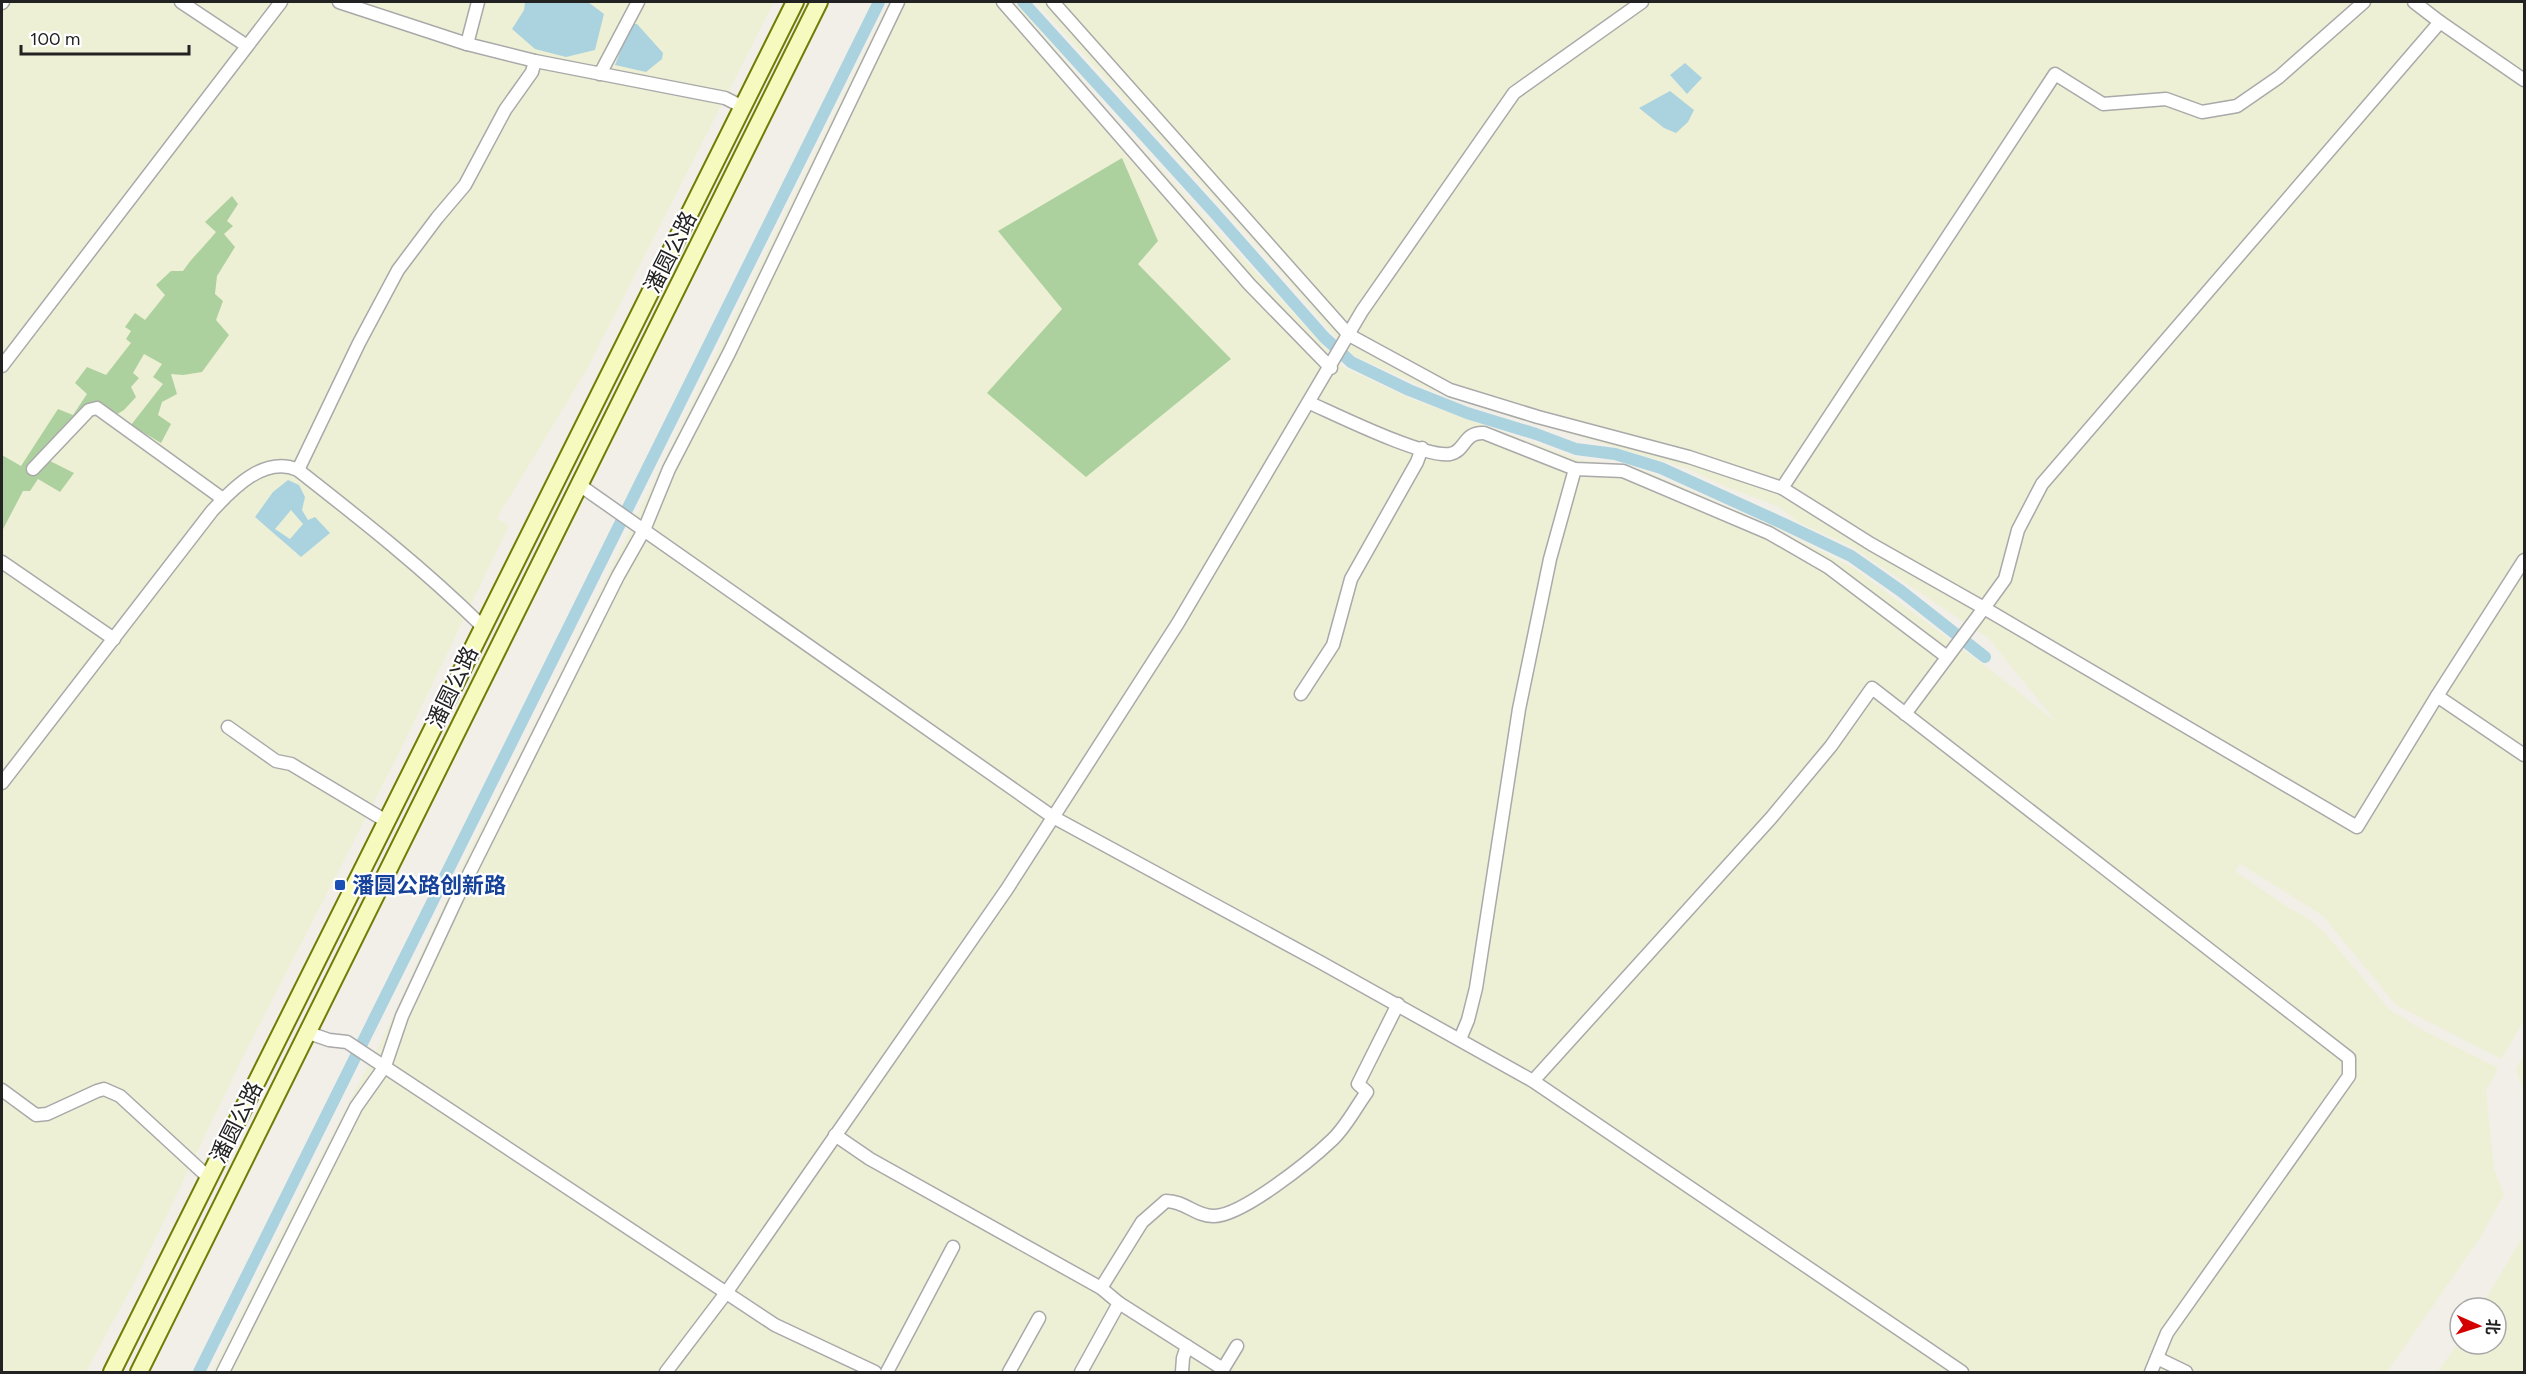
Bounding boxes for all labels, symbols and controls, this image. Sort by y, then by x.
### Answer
scale bar [21,18,189,56]
text: 100 m [30,28,80,50]
street label: 潘圆公路 [638,207,702,298]
street label: 潘圆公路 [421,642,484,733]
place label: 潘圆公路创新路 [352,872,506,899]
marker: 潘圆公路创新路 [333,878,347,892]
street label: 潘圆公路 [204,1077,268,1168]
north arrow [2448,1296,2508,1356]
text: 北 [2483,1318,2502,1335]

